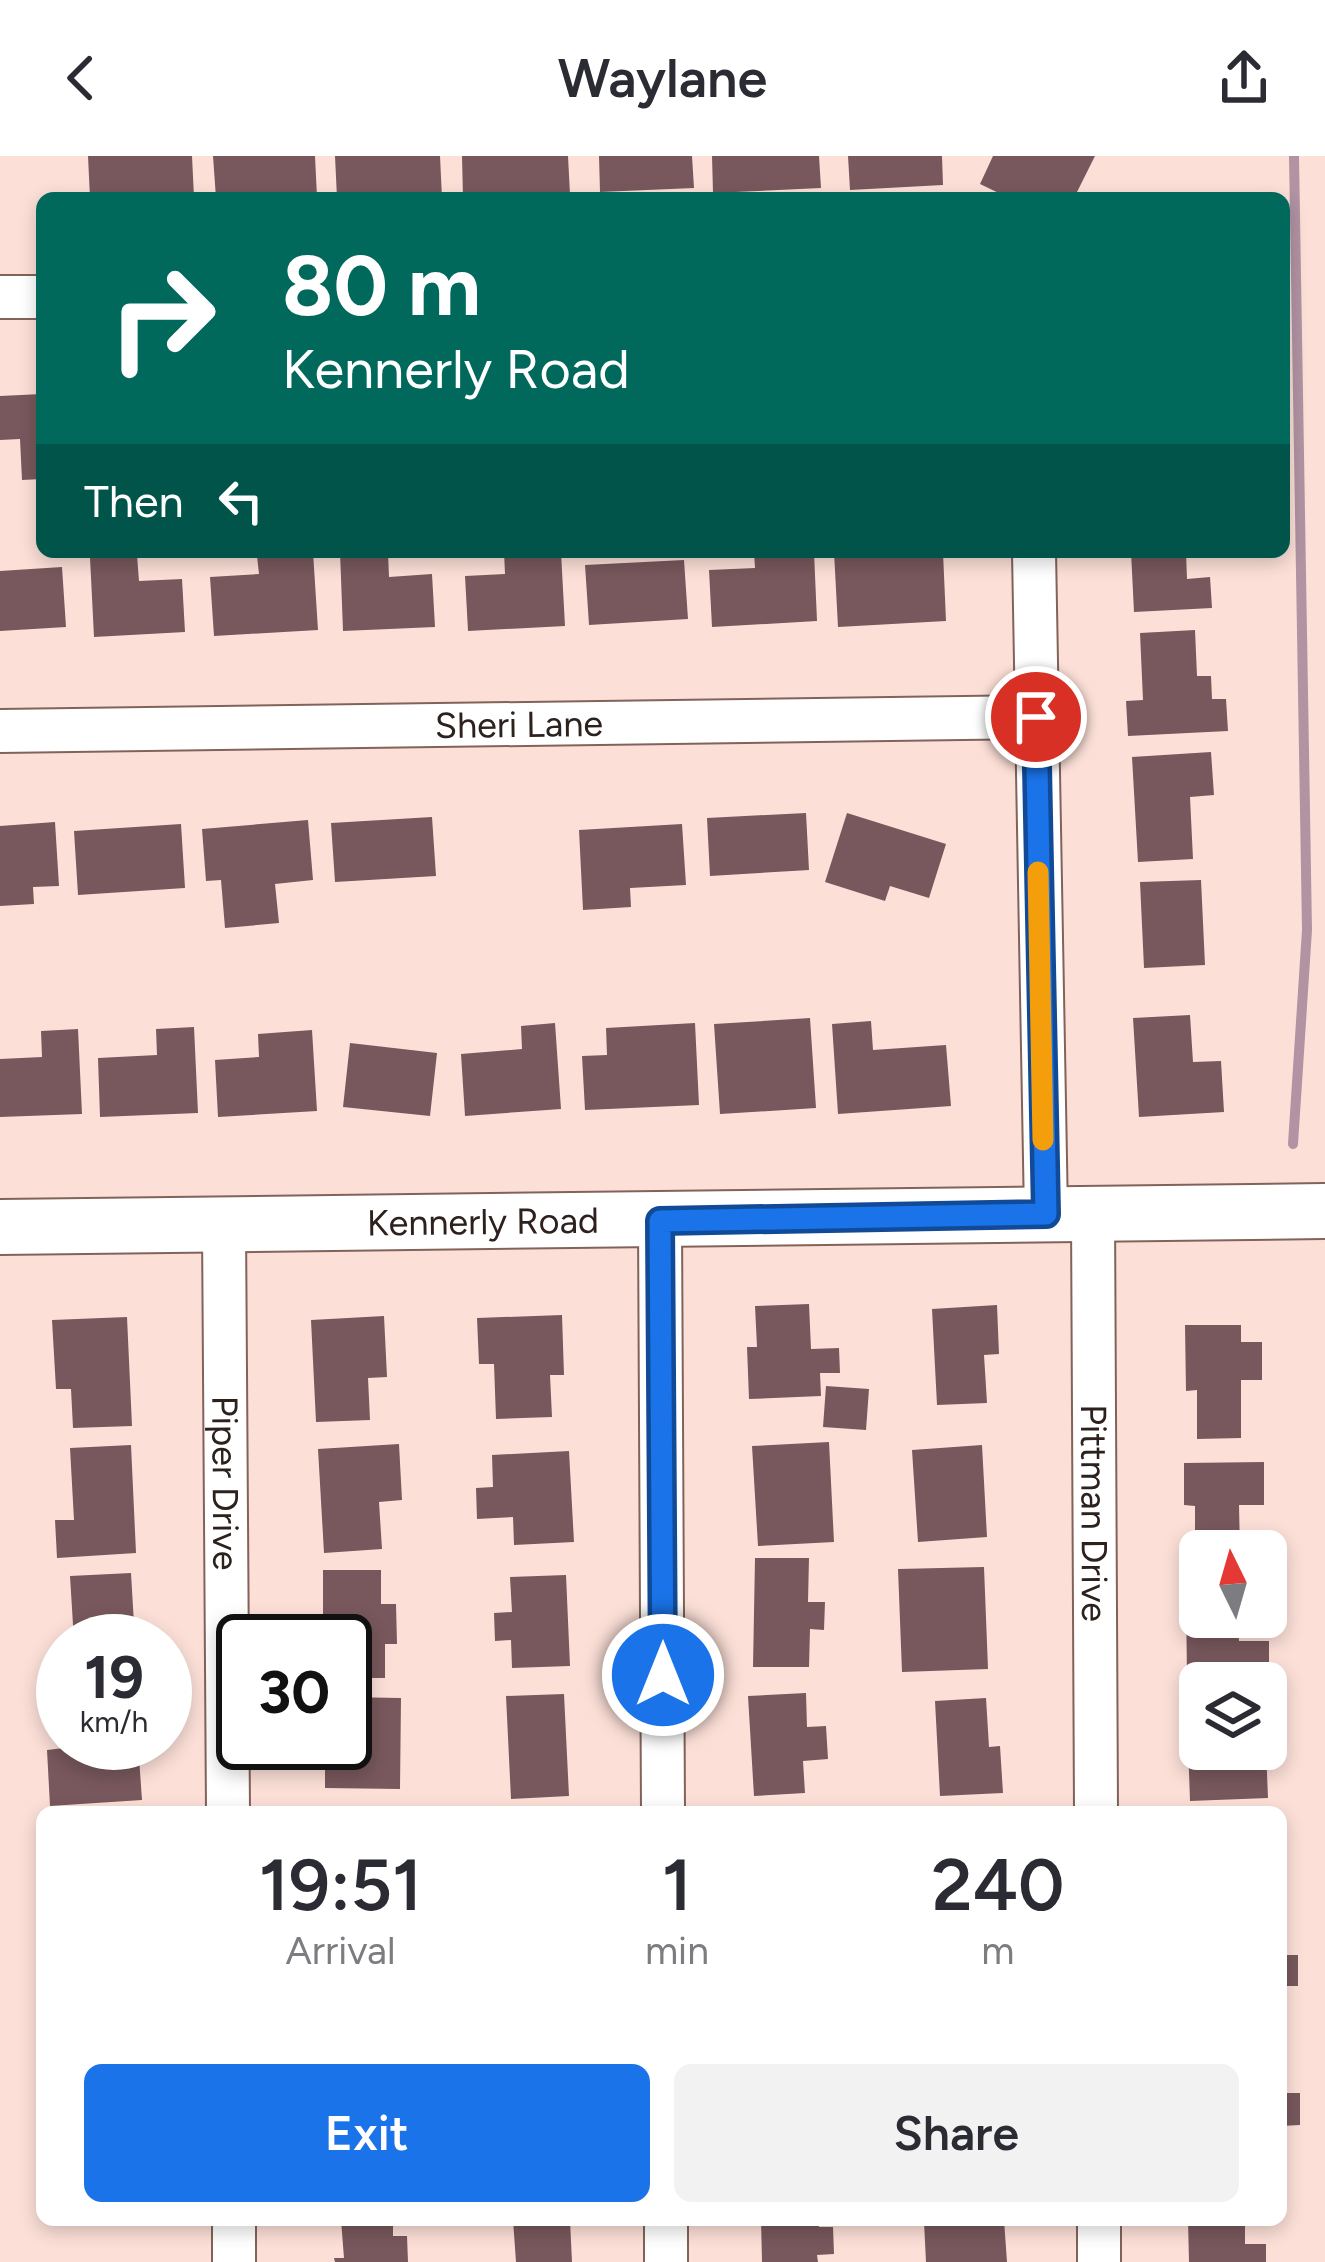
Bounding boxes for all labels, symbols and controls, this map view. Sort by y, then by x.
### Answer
icon: back [48,45,114,111]
icon: share [1211,45,1277,111]
text: Waylane [558,46,767,111]
text: 80 m [282,235,481,336]
icon: right [84,240,240,396]
text: Kennerly Road [282,337,630,402]
icon: left [208,468,274,534]
text: Then [84,474,184,528]
pin [985,666,1087,768]
icon: arrive [1003,684,1069,750]
street label: Sheri Lane [435,701,603,747]
street label: Kennerly Road [367,1198,599,1244]
street label: Piper Drive [204,1396,248,1570]
street label: Pittman Drive [1072,1404,1117,1622]
north arrow [1179,1530,1287,1638]
map controls [1179,1530,1287,1770]
position arrow [600,1612,726,1738]
speed limit sign: 30 [216,1614,372,1770]
text: 19 [84,1641,144,1713]
button: layers [1179,1662,1287,1770]
text: km/h [80,1703,148,1740]
text: 19:51 [259,1842,422,1928]
text: 1 [662,1842,692,1928]
text: 240 [932,1842,1064,1928]
text: Arrival [285,1927,396,1974]
text: min [645,1927,709,1974]
text: m [981,1927,1015,1974]
button: Exit [84,2064,650,2202]
button: Share [674,2064,1239,2202]

